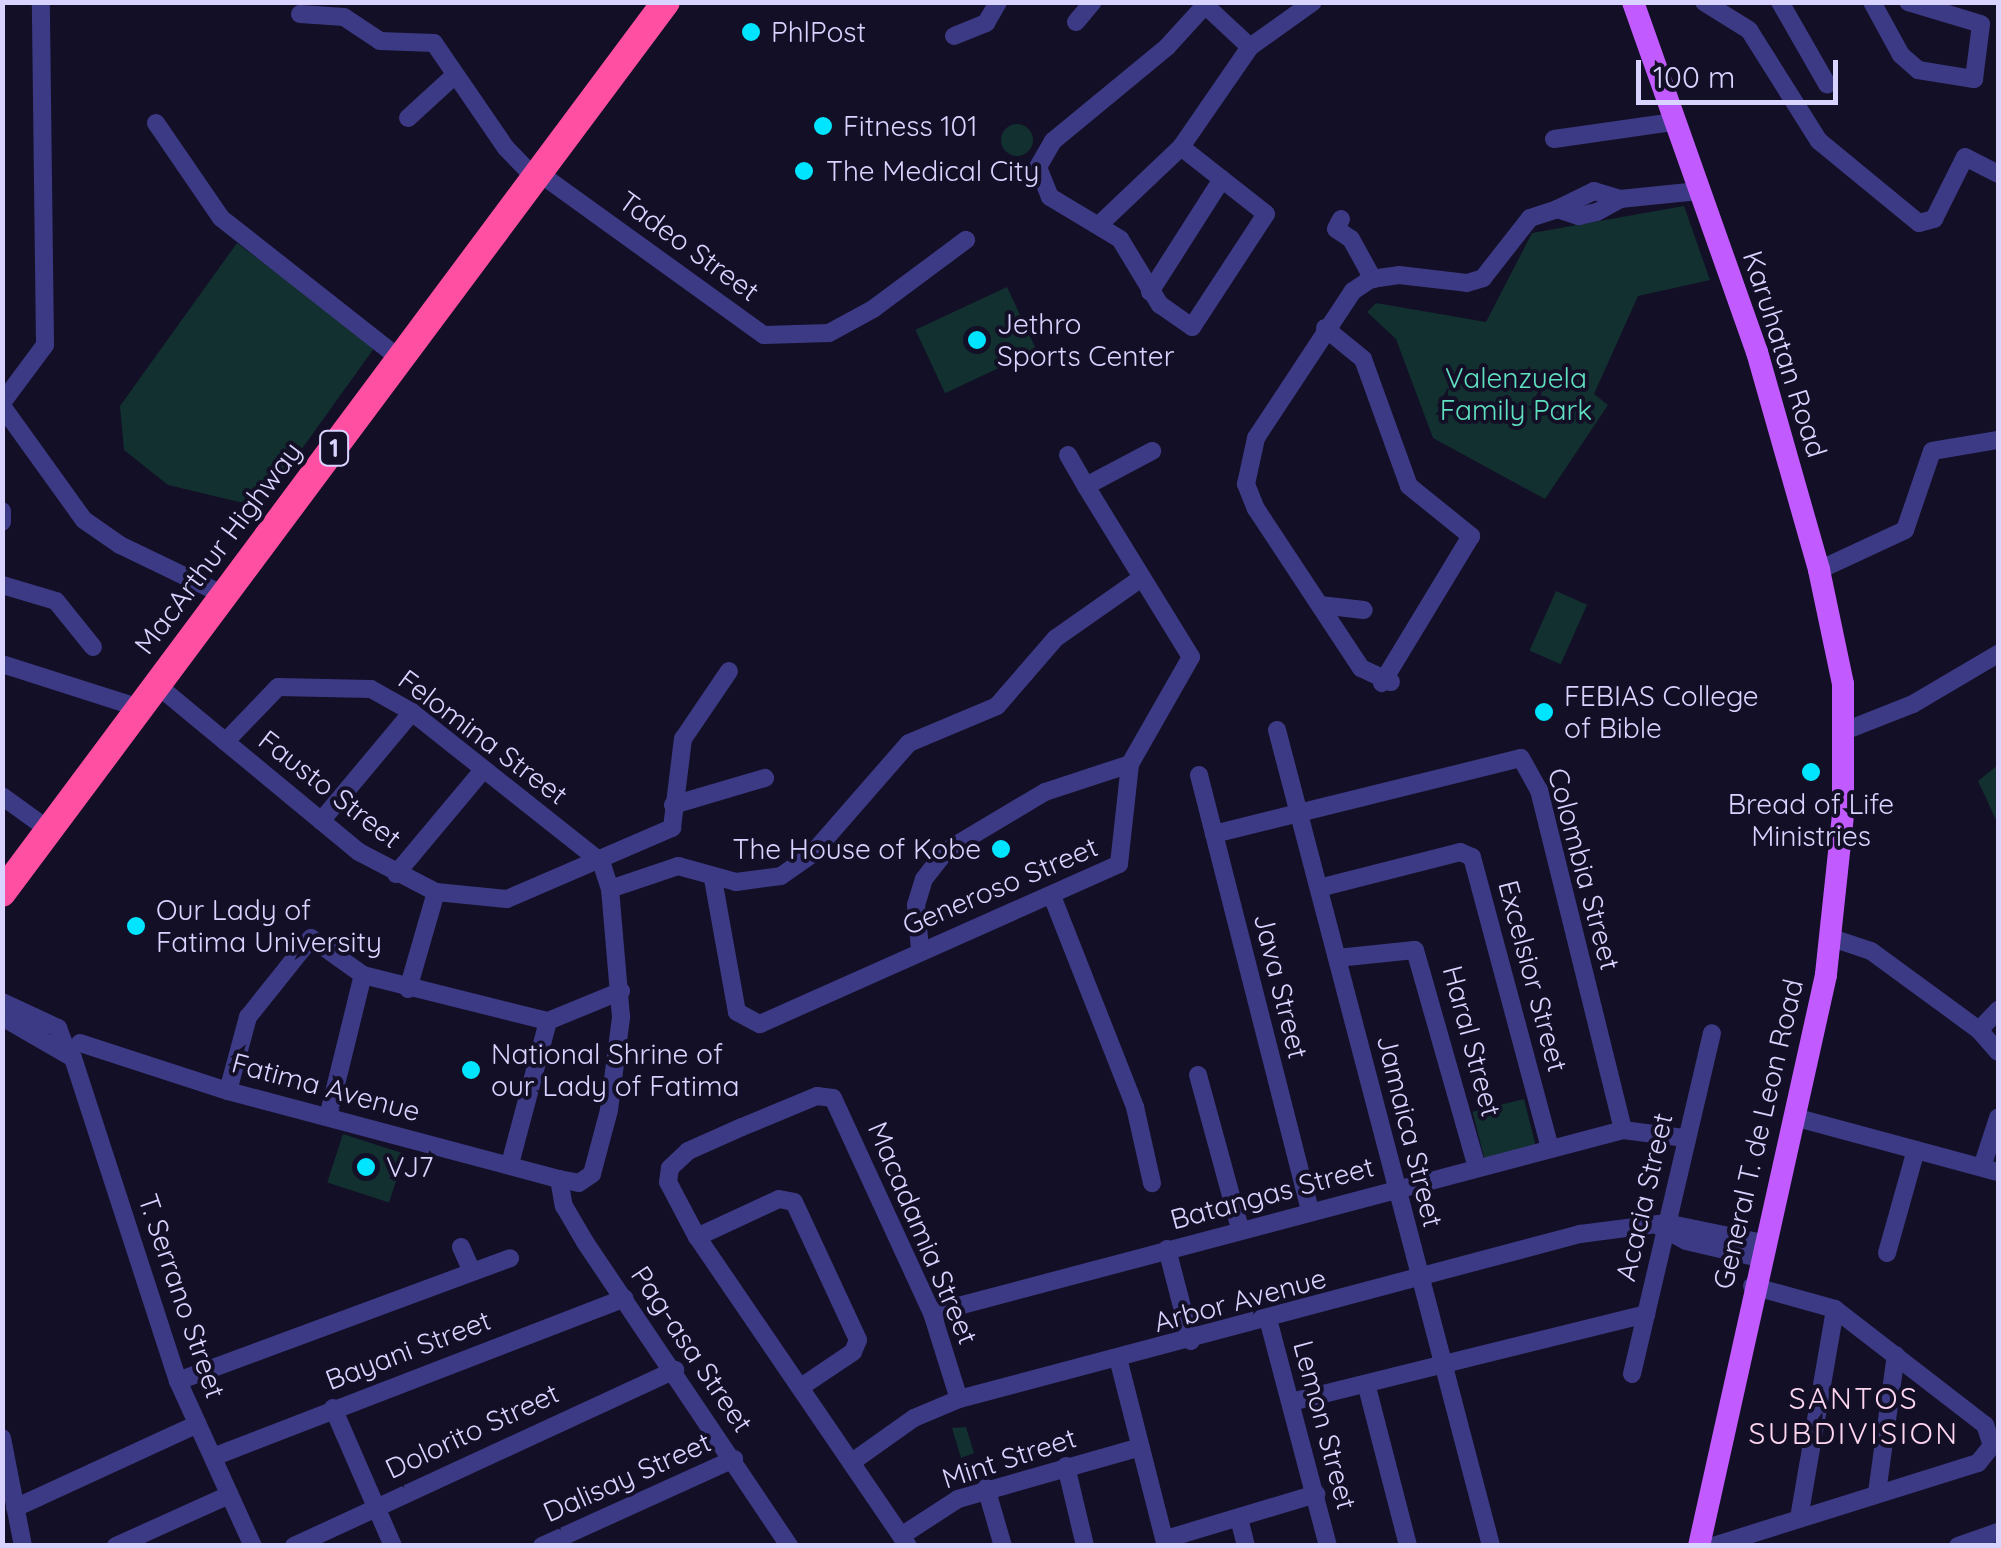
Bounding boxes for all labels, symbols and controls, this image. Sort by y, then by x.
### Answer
place label: PhlPost [771,15,866,49]
marker: PhlPost [740,21,762,43]
scale bar [1641,40,1844,102]
text: 100 m [1653,58,1735,96]
place label: Fitness 101 [843,109,978,143]
marker: Fitness 101 [812,115,834,137]
place label: The Medical City [826,154,1039,188]
marker: The Medical City [791,158,817,184]
street label: Tadeo Street [612,184,766,308]
street label: Karuhatan Road [1736,246,1834,462]
place label: Jethro Sports Center [997,307,1174,373]
marker: Jethro Sports Center [966,329,988,351]
park label: Valenzuela Family Park [1440,361,1592,427]
road number: 1 [319,428,349,468]
street label: MacArthur Highway [127,435,309,661]
street label: Felomina Street [392,662,574,812]
place label: FEBIAS College of Bible [1564,679,1759,745]
marker: FEBIAS College of Bible [1533,701,1555,723]
street label: Fausto Street [252,723,408,855]
marker: Bread of Life Ministries [1800,761,1822,783]
street label: Colombia Street [1541,764,1627,974]
place label: Bread of Life Ministries [1728,787,1894,853]
street label: Generoso Street [897,830,1103,942]
place label: The House of Kobe [732,832,981,866]
marker: The House of Kobe [990,838,1012,860]
street label: Excelsior Street [1491,877,1575,1075]
place label: Our Lady of Fatima University [156,893,382,959]
street label: Java Street [1247,910,1315,1062]
marker: Our Lady of Fatima University [125,915,147,937]
street label: Haral Street [1436,962,1508,1120]
street label: General T. de Leon Road [1706,976,1810,1292]
street label: Jamaica Street [1370,1031,1450,1231]
place label: National Shrine of our Lady of Fatima [491,1037,740,1103]
street label: Fatima Avenue [228,1046,424,1128]
marker: National Shrine of our Lady of Fatima [460,1059,482,1081]
street label: Acacia Street [1608,1110,1680,1284]
street label: Macadamia Street [861,1117,985,1349]
place label: VJ7 [386,1150,433,1184]
street label: Batangas Street [1167,1150,1377,1236]
marker: VJ7 [355,1156,377,1178]
street label: T. Serrano Street [131,1189,233,1403]
street label: Pag-asa Street [624,1259,760,1439]
street label: Arbor Avenue [1150,1261,1330,1339]
street label: Bayani Street [321,1303,495,1397]
street label: Lemon Street [1286,1337,1364,1513]
street label: Dolorito Street [380,1376,564,1486]
district label: SANTOS SUBDIVISION [1749,1380,1959,1450]
street label: Mint Street [938,1421,1080,1495]
street label: Dalisay Street [538,1425,716,1529]

